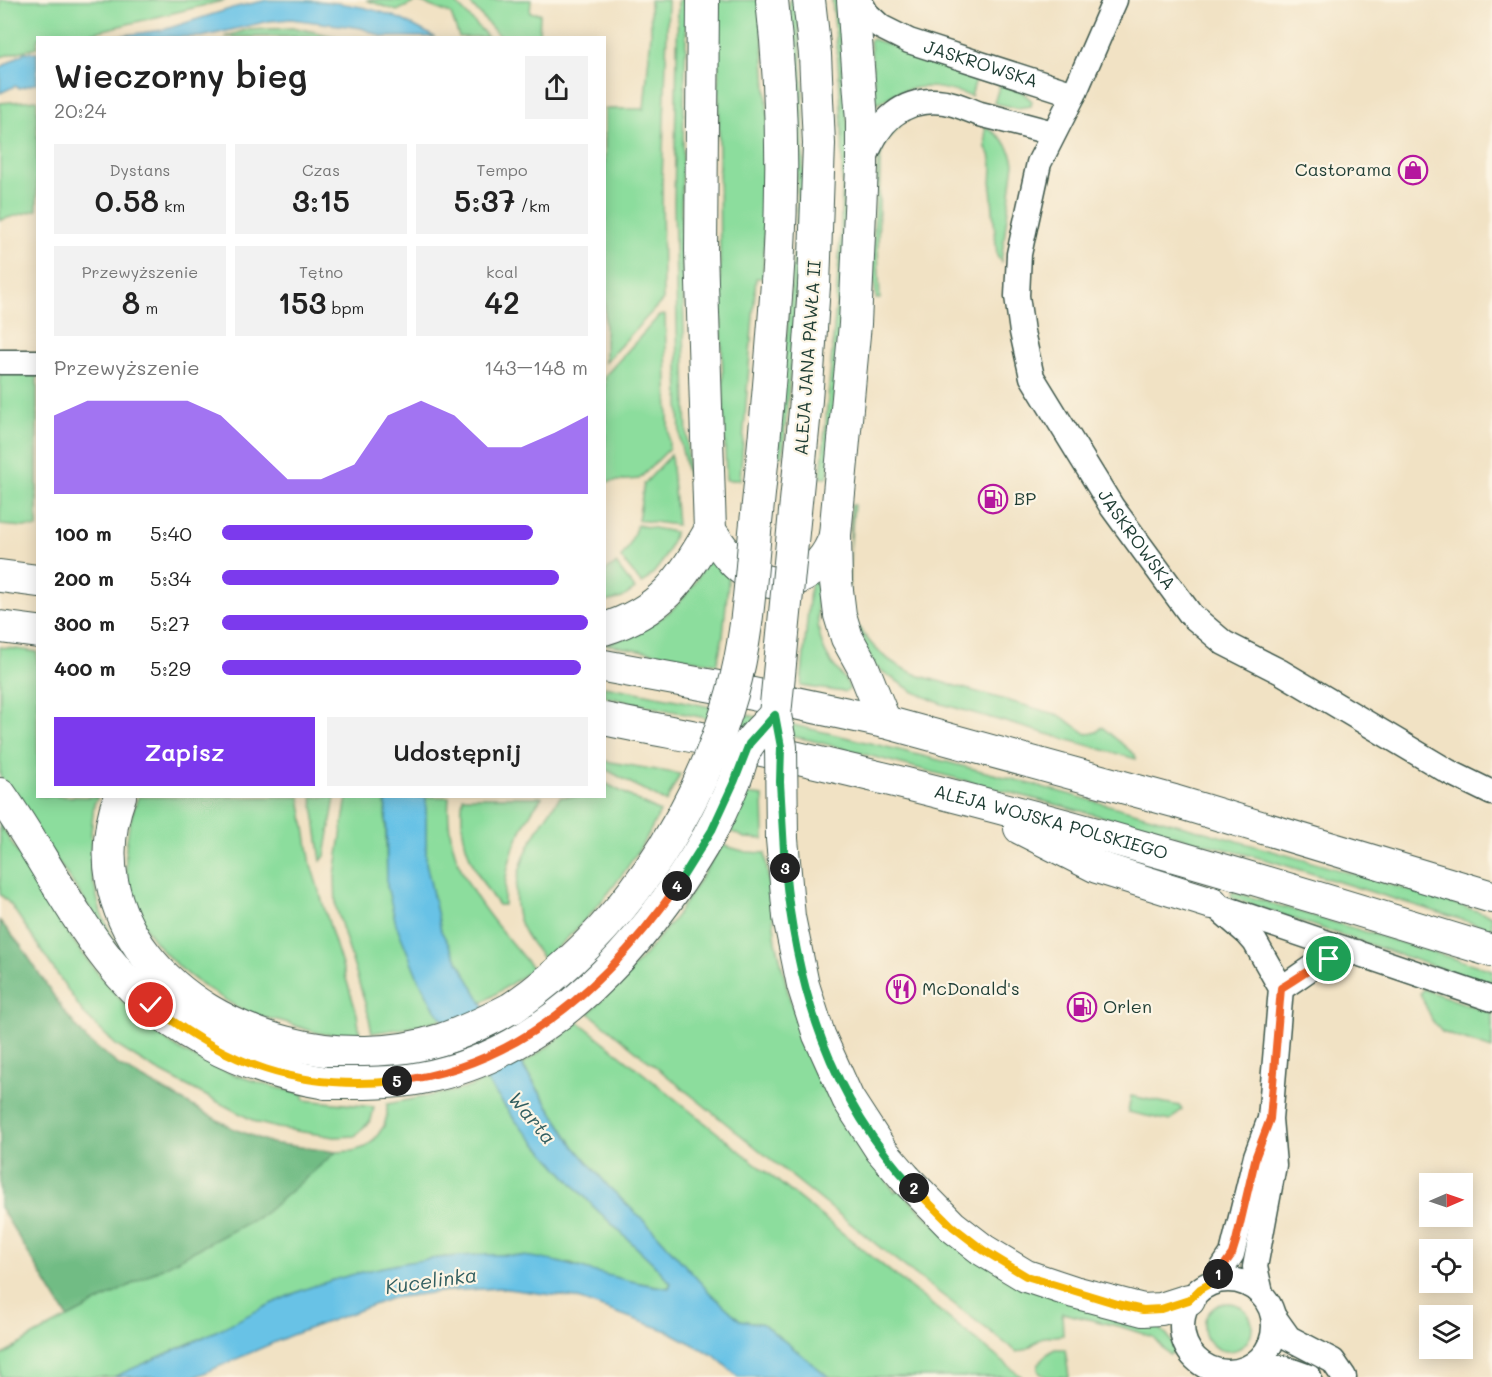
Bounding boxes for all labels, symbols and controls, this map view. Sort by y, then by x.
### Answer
street label: JASKROWSKA [921,34,1041,93]
text: Wieczorny bieg [54,53,307,96]
button: share [525,56,588,119]
text: 20:24 [54,97,107,123]
shop icon: Castorama [1397,154,1429,186]
place label: Castorama [1295,157,1392,181]
text: Dystans [110,159,170,180]
text: Czas [302,159,340,180]
text: Tempo [477,159,527,180]
text: 0.58 [95,180,159,220]
text: 3:15 [292,180,350,220]
text: 5:37 [454,180,515,220]
text: km [159,195,185,216]
text: /km [515,195,550,216]
street label: ALEJA JANA PAWŁA II [788,259,826,456]
text: Przewyższenie [82,261,198,282]
text: Tętno [299,261,343,282]
text: kcal [486,261,518,282]
text: 8 [122,282,140,322]
text: 153 [278,282,326,322]
text: 42 [484,282,520,322]
text: m [140,297,158,318]
text: bpm [326,297,364,318]
text: Przewyższenie [54,354,200,380]
text: 143–148 m [484,354,588,380]
fuel station icon: BP [977,483,1009,515]
street label: JASKROWSKA [1093,484,1182,594]
place label: BP [1014,486,1036,510]
text: 100 m [54,520,112,546]
text: 5:40 [150,520,192,546]
text: 200 m [54,565,114,591]
text: 5:34 [150,565,191,591]
text: 300 m [54,610,115,636]
text: 5:27 [150,610,190,636]
text: 400 m [54,655,115,681]
text: 5:29 [150,655,191,681]
button: Zapisz [54,717,315,786]
button: Udostępnij [327,717,588,786]
street label: ALEJA WOJSKA POLSKIEGO [932,778,1171,865]
pin: 3 [770,853,800,883]
text: 3 [780,857,790,878]
pin: 4 [662,871,692,901]
text: 4 [672,875,682,896]
pin [1303,933,1354,984]
icon: arrive [1312,942,1345,975]
restaurant icon: McDonald's [885,973,917,1005]
place label: McDonald's [922,976,1020,1000]
pin [125,979,176,1030]
icon: check [134,988,167,1021]
fuel station icon: Orlen [1066,991,1098,1023]
place label: Orlen [1103,994,1152,1018]
pin: 5 [382,1066,412,1096]
text: 5 [392,1070,402,1091]
water label: Warta [503,1086,562,1149]
pin: 2 [899,1173,929,1203]
north arrow [1419,1173,1473,1227]
map controls [1419,1173,1473,1359]
text: 2 [910,1177,918,1198]
button: locate [1419,1239,1473,1293]
pin: 1 [1203,1259,1233,1289]
water label: Kucelinka [383,1261,478,1299]
text: 1 [1214,1263,1222,1284]
button: layers [1419,1305,1473,1359]

